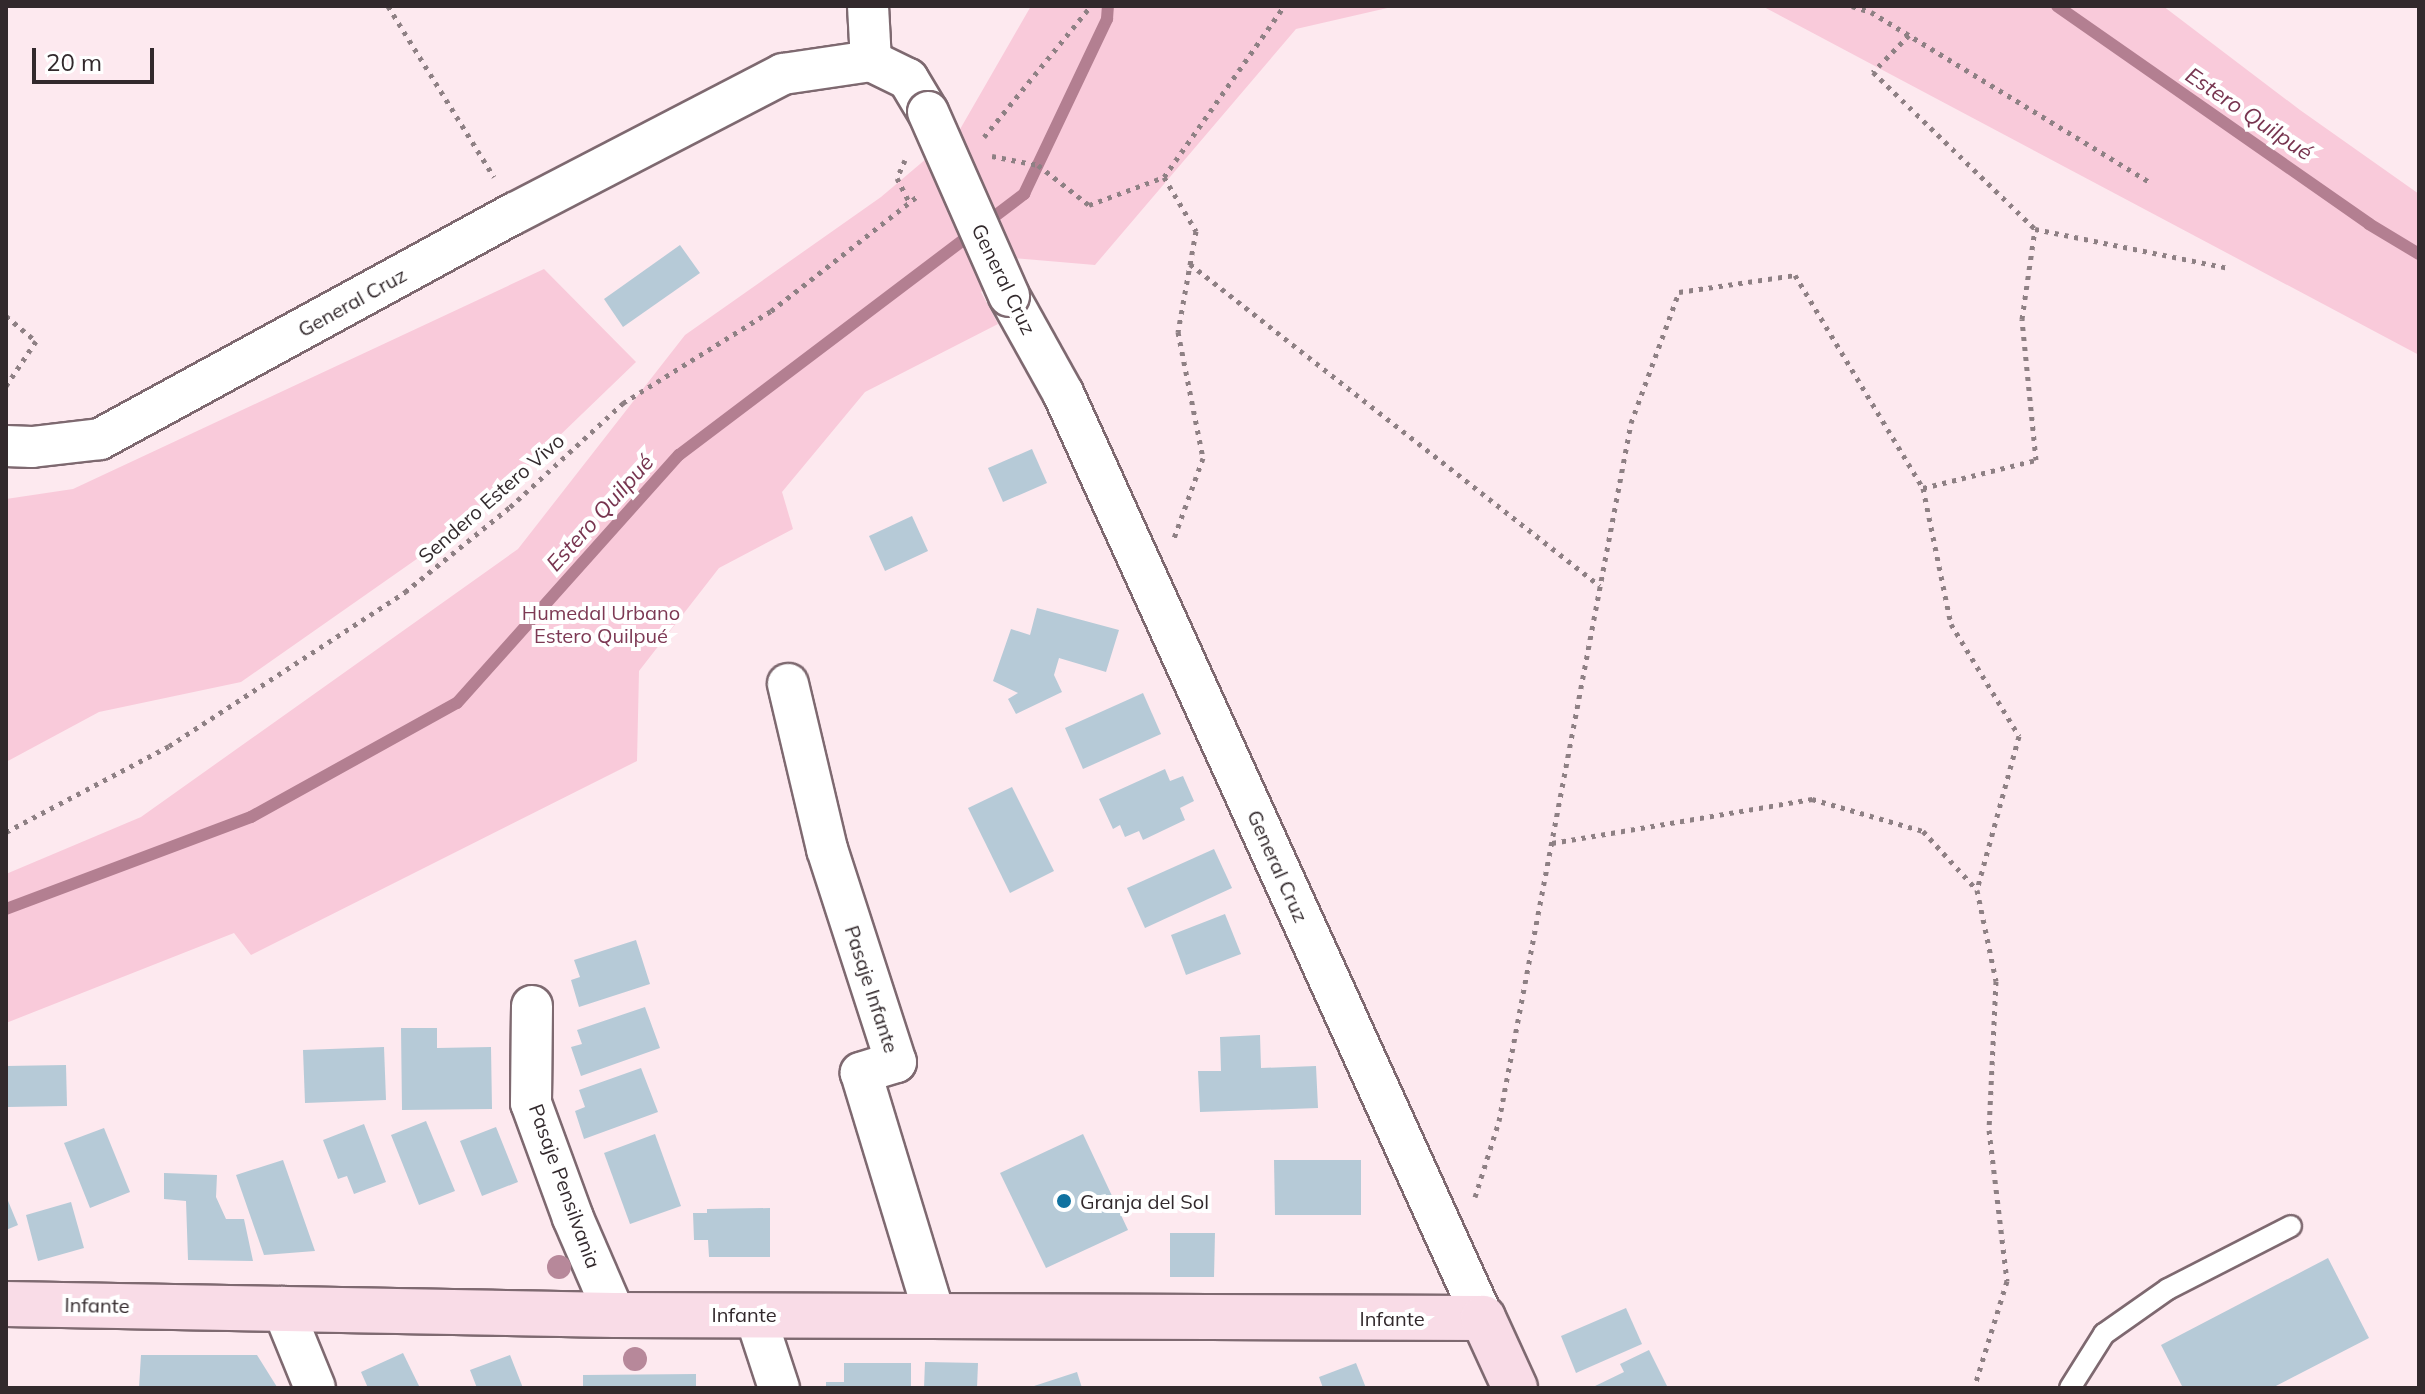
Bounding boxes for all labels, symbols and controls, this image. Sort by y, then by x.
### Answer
scale bar [36,32,158,82]
text: 20 m [46,47,102,77]
water label: Estero Quilpué [2181,62,2317,166]
street label: General Cruz [967,220,1041,338]
street label: General Cruz [294,262,410,342]
street label: Sendero Estero Vivo [413,428,569,568]
water label: Estero Quilpué [541,449,659,577]
park label: Humedal Urbano Estero Quilpué [522,601,680,648]
street label: General Cruz [1243,806,1313,926]
street label: Pasaje Infante [840,922,904,1056]
street label: Pasaje Pensilvania [524,1101,606,1271]
place label: Granja del Sol [1080,1189,1209,1213]
marker: Granja del Sol [1055,1192,1073,1210]
street label: Infante [64,1292,130,1318]
street label: Infante [711,1302,777,1326]
street label: Infante [1359,1306,1425,1330]

